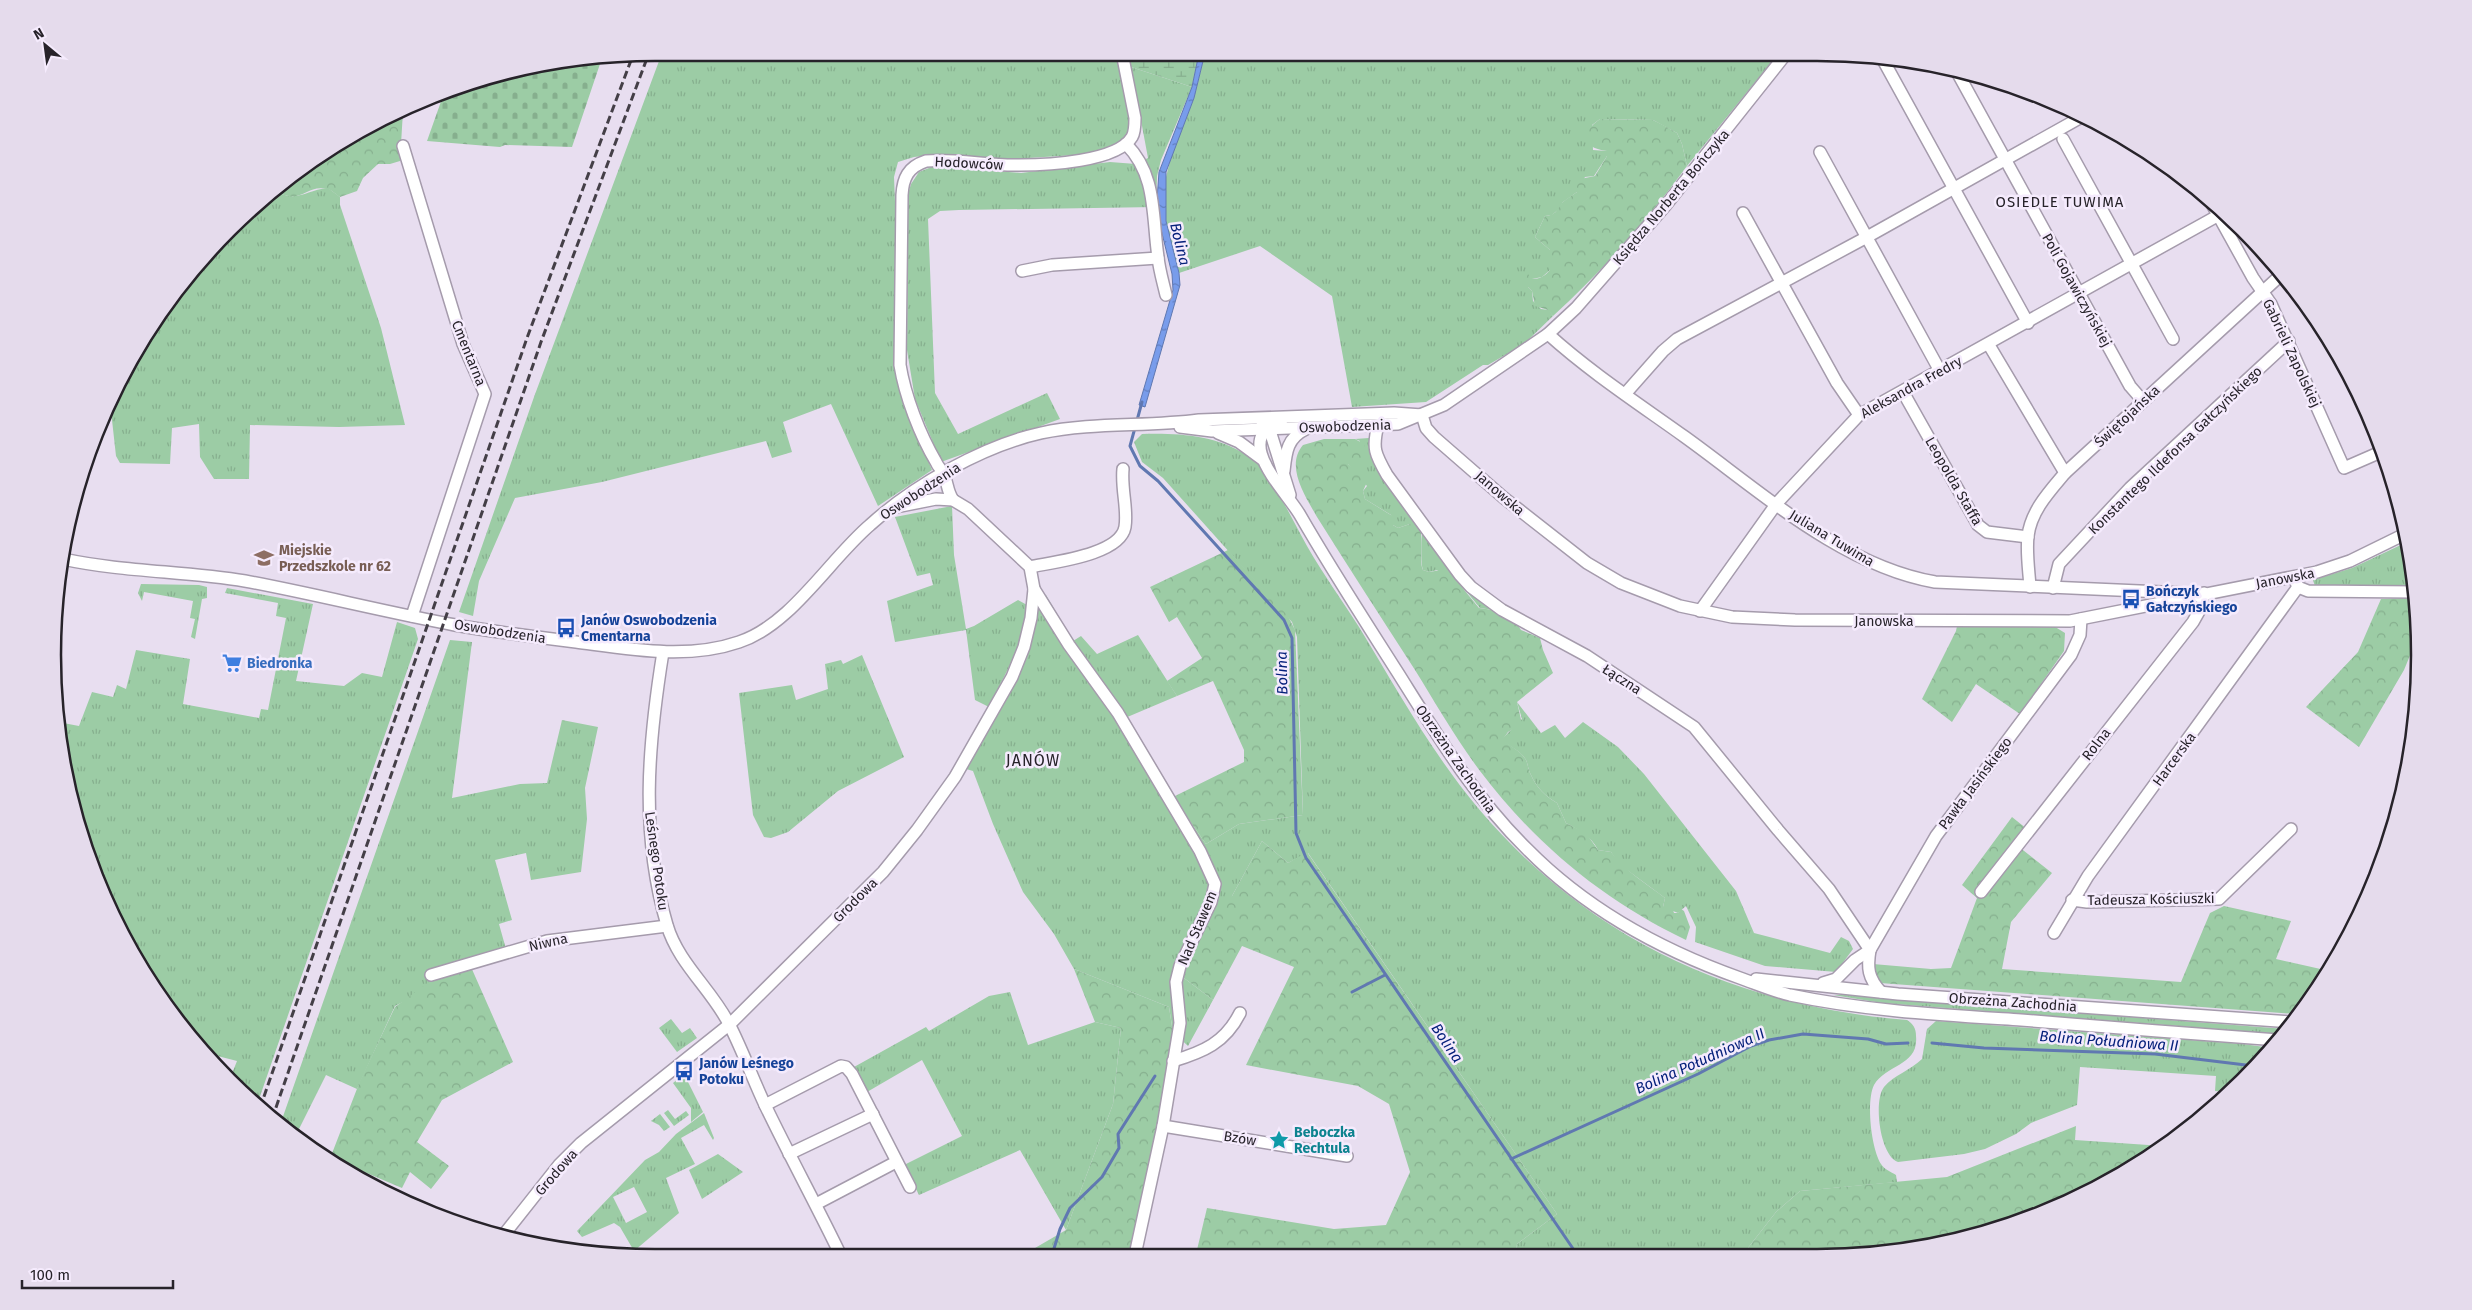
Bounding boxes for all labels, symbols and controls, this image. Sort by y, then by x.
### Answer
north arrow [20,20,70,70]
text: N [31,24,47,44]
street label: Księdza Norberta Bończyka [1610,126,1733,269]
street label: Hodowców [934,153,1004,174]
district label: OSIEDLE TUWIMA [1996,193,2124,211]
water label: Bolina [1166,221,1194,267]
street label: Poli Gojawiczyńskiej [2038,230,2115,350]
street label: Gabrieli Zapolskiej [2259,296,2324,410]
street label: Cmentarna [448,318,489,388]
street label: Aleksandra Fredry [1858,352,1965,422]
street label: Konstantego Ildefonsa Gałczyńskiego [2085,363,2266,538]
street label: Świętojańska [2090,381,2164,451]
street label: Oswobodzenia [1298,416,1392,437]
street label: Leopolda Staffa [1921,434,1986,529]
street label: Oswobodzenia [877,459,964,524]
street label: Janowska [1472,467,1528,519]
street label: Juliana Tuwima [1786,506,1877,570]
place label: Miejskie Przedszkole nr 62 [279,542,391,575]
school or university icon: Miejskie Przedszkole nr 62 [253,547,275,569]
street label: Janowska [2254,564,2316,593]
place label: Bończyk Gałczyńskiego [2146,583,2238,616]
bus stop icon: Bończyk Gałczyńskiego [2120,588,2142,610]
place label: Janów Oswobodzenia Cmentarna [580,612,717,645]
street label: Janowska [1854,613,1914,630]
street label: Oswobodzenia [453,616,547,647]
bus stop icon: Janów Oswobodzenia Cmentarna [555,617,577,639]
water label: Bolina [1273,651,1291,695]
supermarket icon: Biedronka [221,652,243,674]
place label: Biedronka [247,655,313,672]
street label: Łączna [1599,660,1645,698]
street label: Obrzeżna Zachodnia [1412,702,1499,817]
street label: Rolna [2079,725,2114,764]
street label: Harcerska [2149,729,2200,790]
street label: Pawła Jasińskiego [1935,734,2016,833]
district label: JANÓW [1006,750,1060,770]
street label: Leśnego Potoku [641,811,672,912]
street label: Grodowa [830,875,881,926]
street label: Nad Stawem [1174,888,1221,968]
street label: Tadeusza Kościuszki [2087,890,2215,909]
street label: Niwna [527,930,569,955]
street label: Obrzeżna Zachodnia [1948,990,2078,1015]
water label: Bolina [1427,1020,1467,1066]
water label: Bolina Południowa II [1633,1024,1767,1098]
water label: Bolina Południowa II [2039,1027,2179,1055]
place label: Janów Leśnego Potoku [698,1055,794,1088]
bus stop icon: Janów Leśnego Potoku [673,1060,695,1082]
place label: Beboczka Rechtula [1294,1124,1356,1157]
street label: Bzów [1222,1128,1257,1149]
place icon: Beboczka Rechtula [1268,1129,1290,1151]
street label: Grodowa [532,1146,581,1199]
scale bar [22,1258,174,1290]
text: 100 m [30,1266,70,1284]

